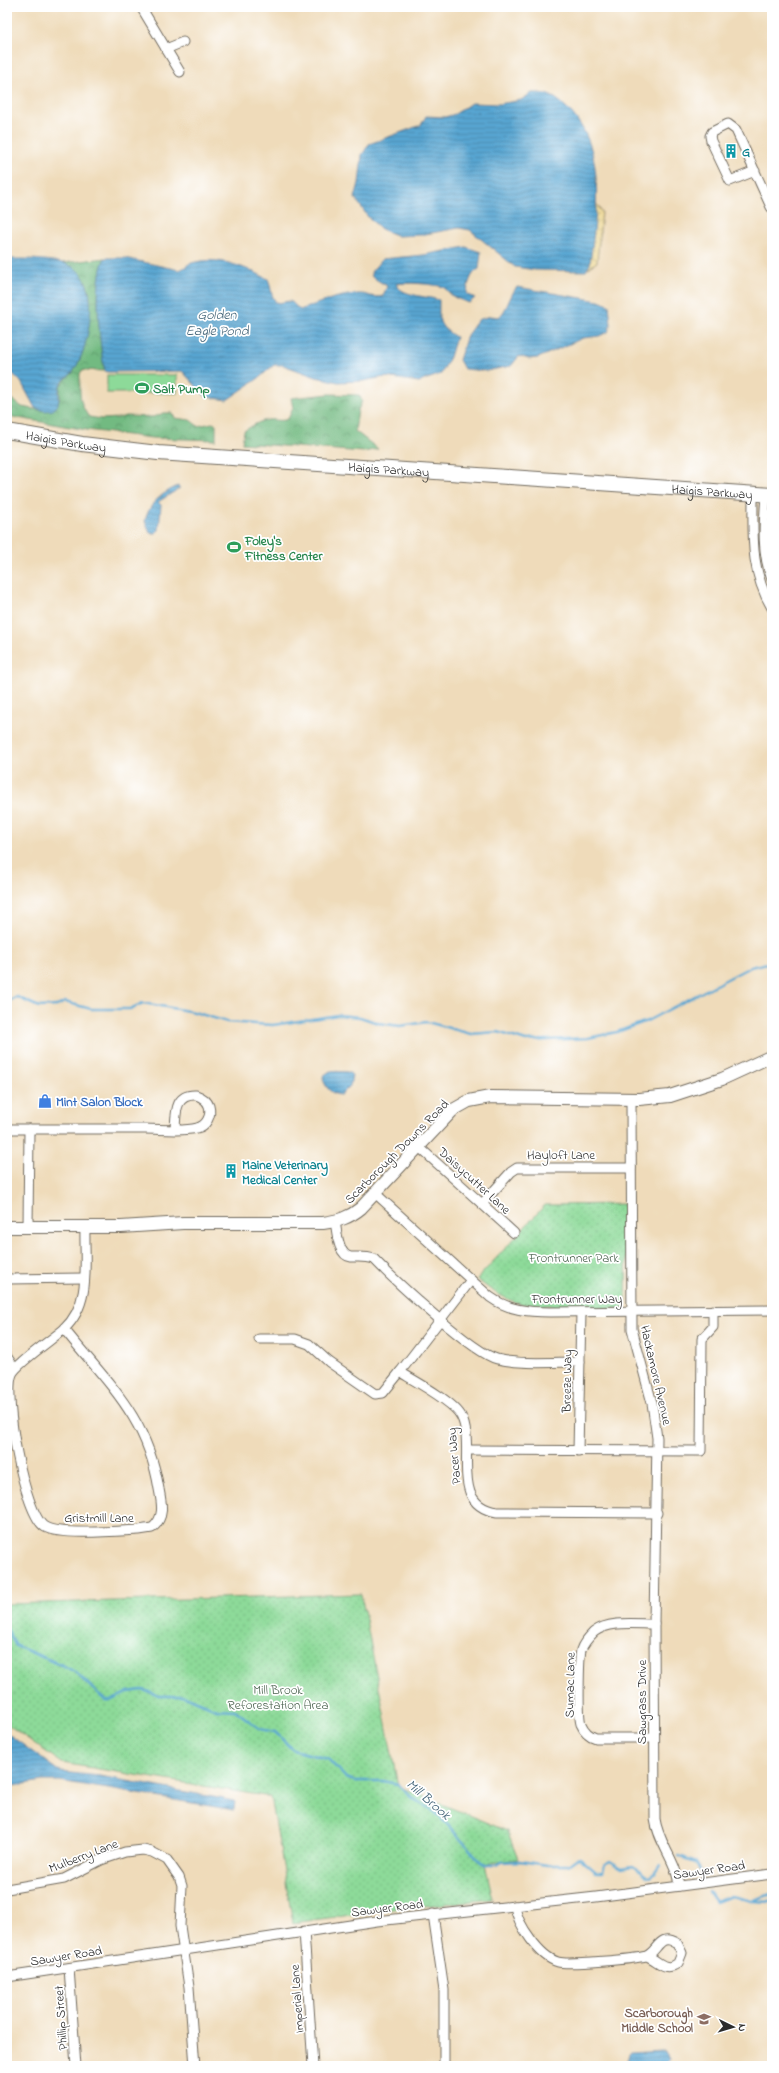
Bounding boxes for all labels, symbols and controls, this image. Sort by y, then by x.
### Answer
building icon: G [723,143,739,159]
place label: G [742,143,750,162]
water label: Golden Eagle Pond [185,305,250,342]
sports icon: Salt Pump [134,380,150,396]
place label: Salt Pump [153,380,209,399]
street label: Haigis Parkway [24,426,107,459]
street label: Haigis Parkway [347,458,430,484]
street label: Haigis Parkway [671,480,753,506]
place label: Foley's Fitness Center [244,532,323,566]
sports icon: Foley's Fitness Center [226,539,242,555]
shop icon: Mint Salon Block [37,1093,53,1109]
place label: Mint Salon Block [56,1093,143,1112]
street label: Scarborough Downs Road [340,1095,455,1209]
street label: Daisycutter Lane [432,1143,515,1220]
street label: Hayloft Lane [527,1146,595,1166]
place label: Maine Veterinary Medical Center [242,1156,328,1190]
building icon: Maine Veterinary Medical Center [223,1163,239,1179]
park label: Frontrunner Park [528,1249,619,1268]
street label: Frontrunner Way [531,1290,622,1310]
street label: Hackamore Avenue [635,1324,676,1427]
street label: Breeze Way [557,1349,579,1414]
street label: Pacer Way [443,1427,467,1485]
street label: Gristmill Lane [64,1509,134,1528]
street label: Sumac Lane [560,1652,581,1718]
street label: Sawgrass Drive [633,1660,653,1744]
park label: Mill Brook Reforestation Area [228,1681,328,1715]
water label: Mill Brook [401,1775,456,1826]
street label: Mulberry Lane [46,1834,121,1879]
street label: Sawyer Road [672,1856,747,1886]
street label: Sawyer Road [350,1895,425,1923]
street label: Sawyer Road [29,1941,104,1973]
street label: Imperial Lane [286,1964,309,2034]
street label: Phillip Street [50,1984,73,2051]
place label: Scarborough Middle School [621,2004,693,2038]
north arrow [713,2007,753,2047]
school or university icon: Scarborough Middle School [696,2011,712,2027]
text: N [734,2023,750,2032]

